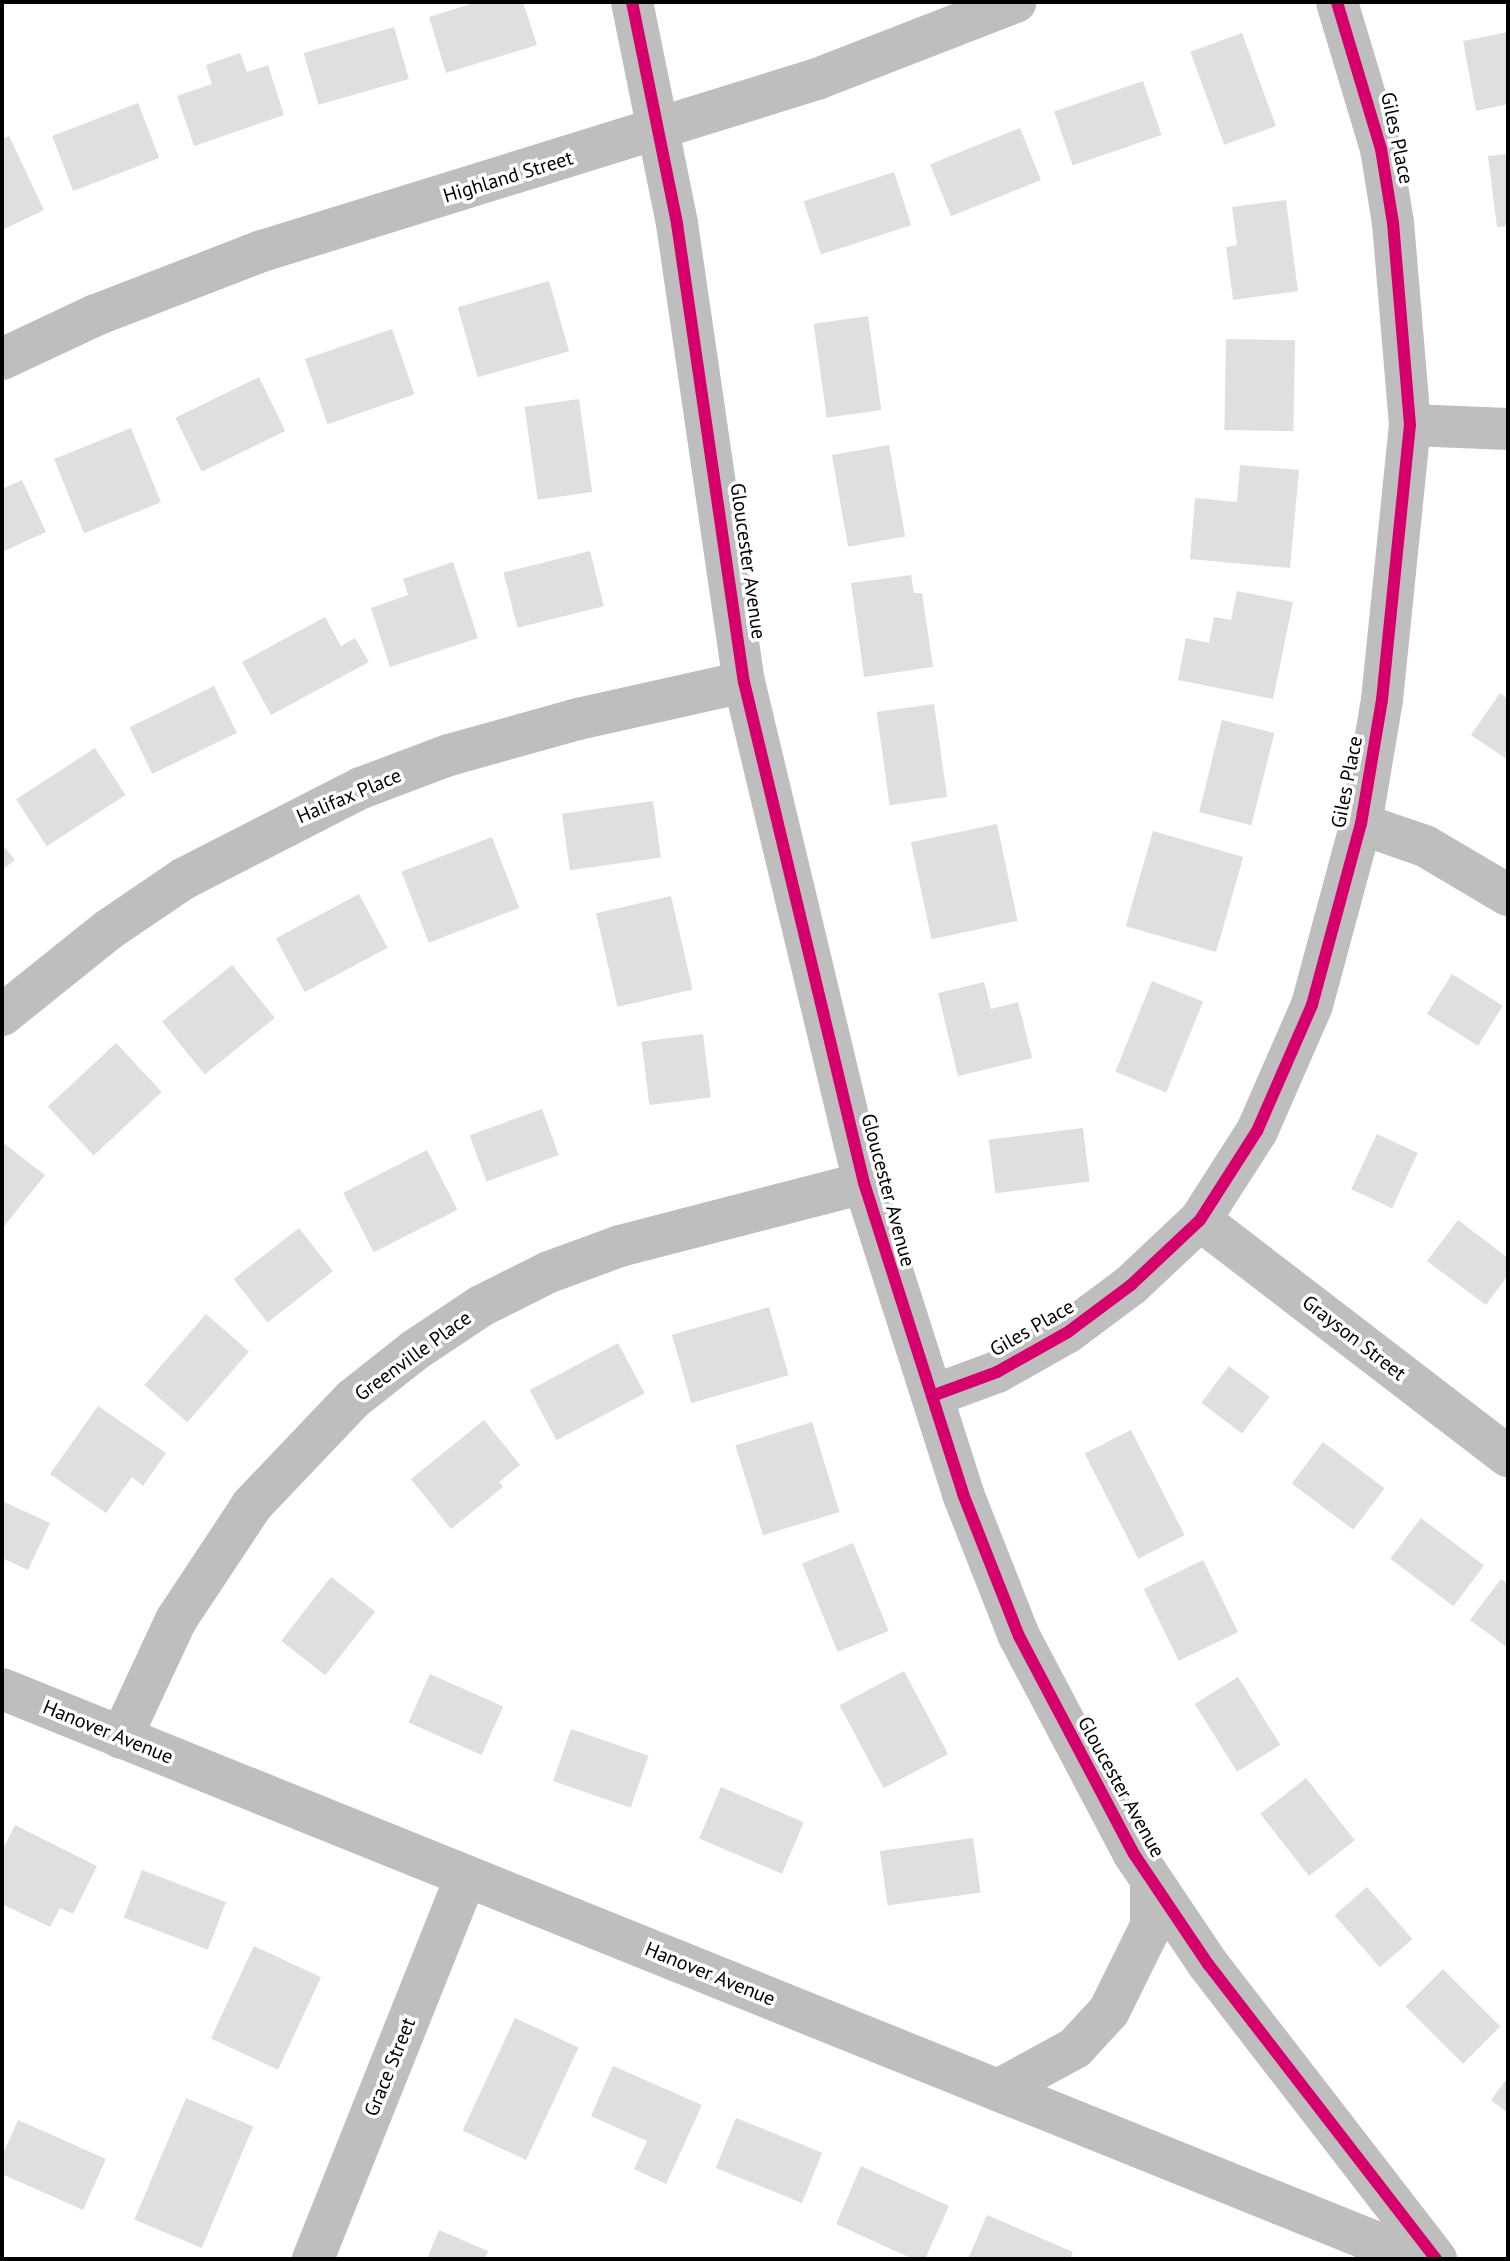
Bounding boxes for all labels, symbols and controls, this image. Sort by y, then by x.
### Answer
street label: Giles Place [1376,90,1418,186]
street label: Highland Street [440,146,576,208]
street label: Gloucester Avenue [725,481,771,641]
street label: Giles Place [1326,734,1368,830]
street label: Halifax Place [293,763,405,829]
street label: Gloucester Avenue [856,1111,920,1269]
street label: Grayson Street [1297,1290,1411,1386]
street label: Giles Place [986,1294,1078,1362]
street label: Greenville Place [350,1306,476,1406]
street label: Hanover Avenue [39,1695,177,1769]
street label: Gloucester Avenue [1072,1712,1170,1862]
street label: Hanover Avenue [641,1937,779,2011]
street label: Grace Street [359,2014,421,2120]

